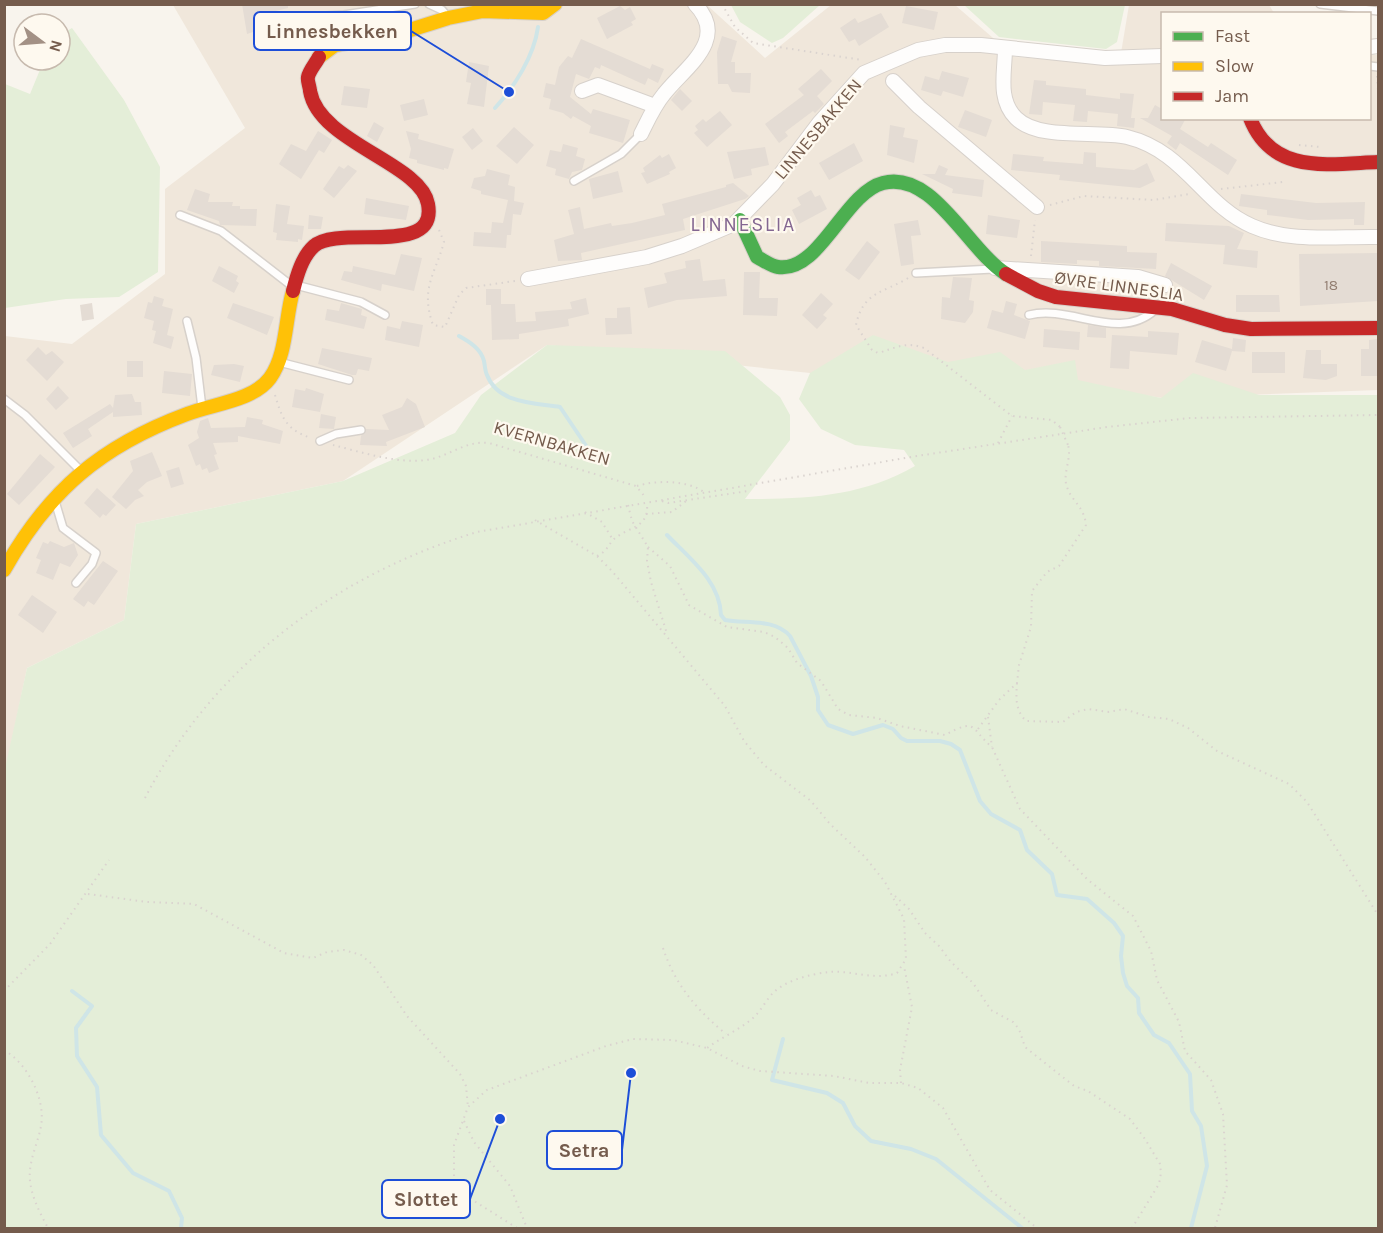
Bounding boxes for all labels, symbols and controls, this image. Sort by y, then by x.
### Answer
north arrow [12,12,72,72]
callout: Linnesbekken [254,12,411,50]
legend [1161,12,1371,120]
text: Linnesbekken [266,20,398,43]
text: Fast [1215,25,1250,47]
text: N [45,38,67,54]
text: Slow [1215,55,1254,77]
street label: LINNESBAKKEN [769,74,867,184]
text: Jam [1215,85,1249,107]
district label: LINNESLIA [690,213,796,236]
street label: ØVRE LINNESLIA [1053,266,1185,306]
house number: 18 [1324,276,1338,294]
street label: KVERNBAKKEN [491,416,613,470]
callout: Setra [547,1131,622,1169]
text: Setra [559,1139,609,1162]
callout: Slottet [382,1180,470,1218]
text: Slottet [394,1188,458,1211]

